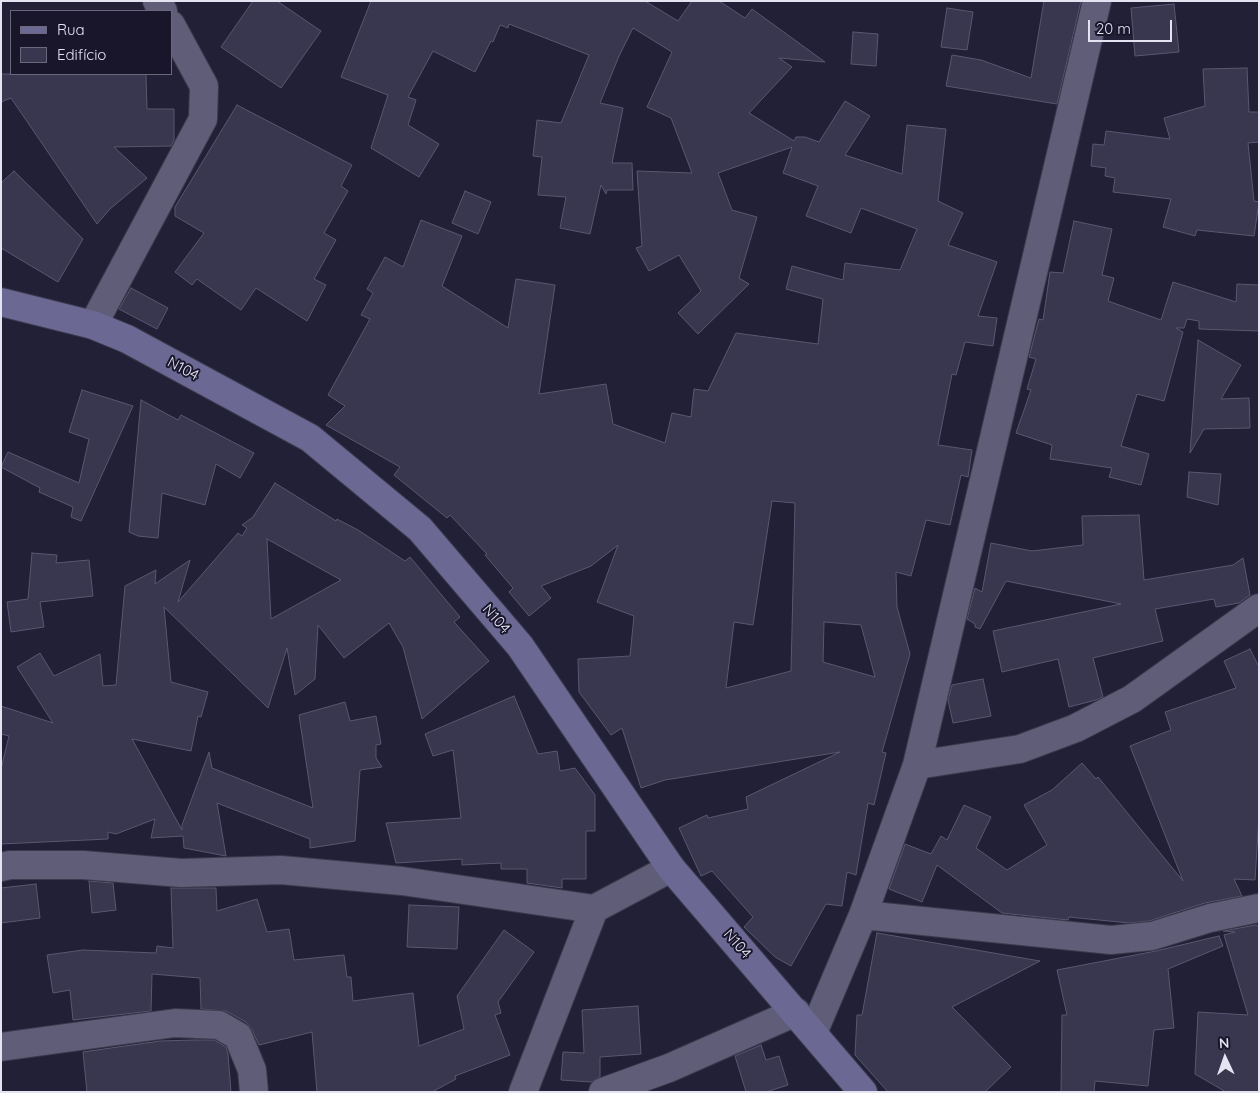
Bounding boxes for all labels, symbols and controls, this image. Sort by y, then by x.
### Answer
legend [10,10,172,75]
scale bar [1090,10,1174,42]
text: 20 m [1096,19,1131,38]
text: Rua [57,20,85,39]
text: Edifício [57,45,106,64]
street label: N104 [164,353,202,385]
street label: N104 [478,601,514,637]
street label: N104 [719,926,755,962]
north arrow [1200,1033,1250,1083]
text: N [1219,1034,1230,1052]

